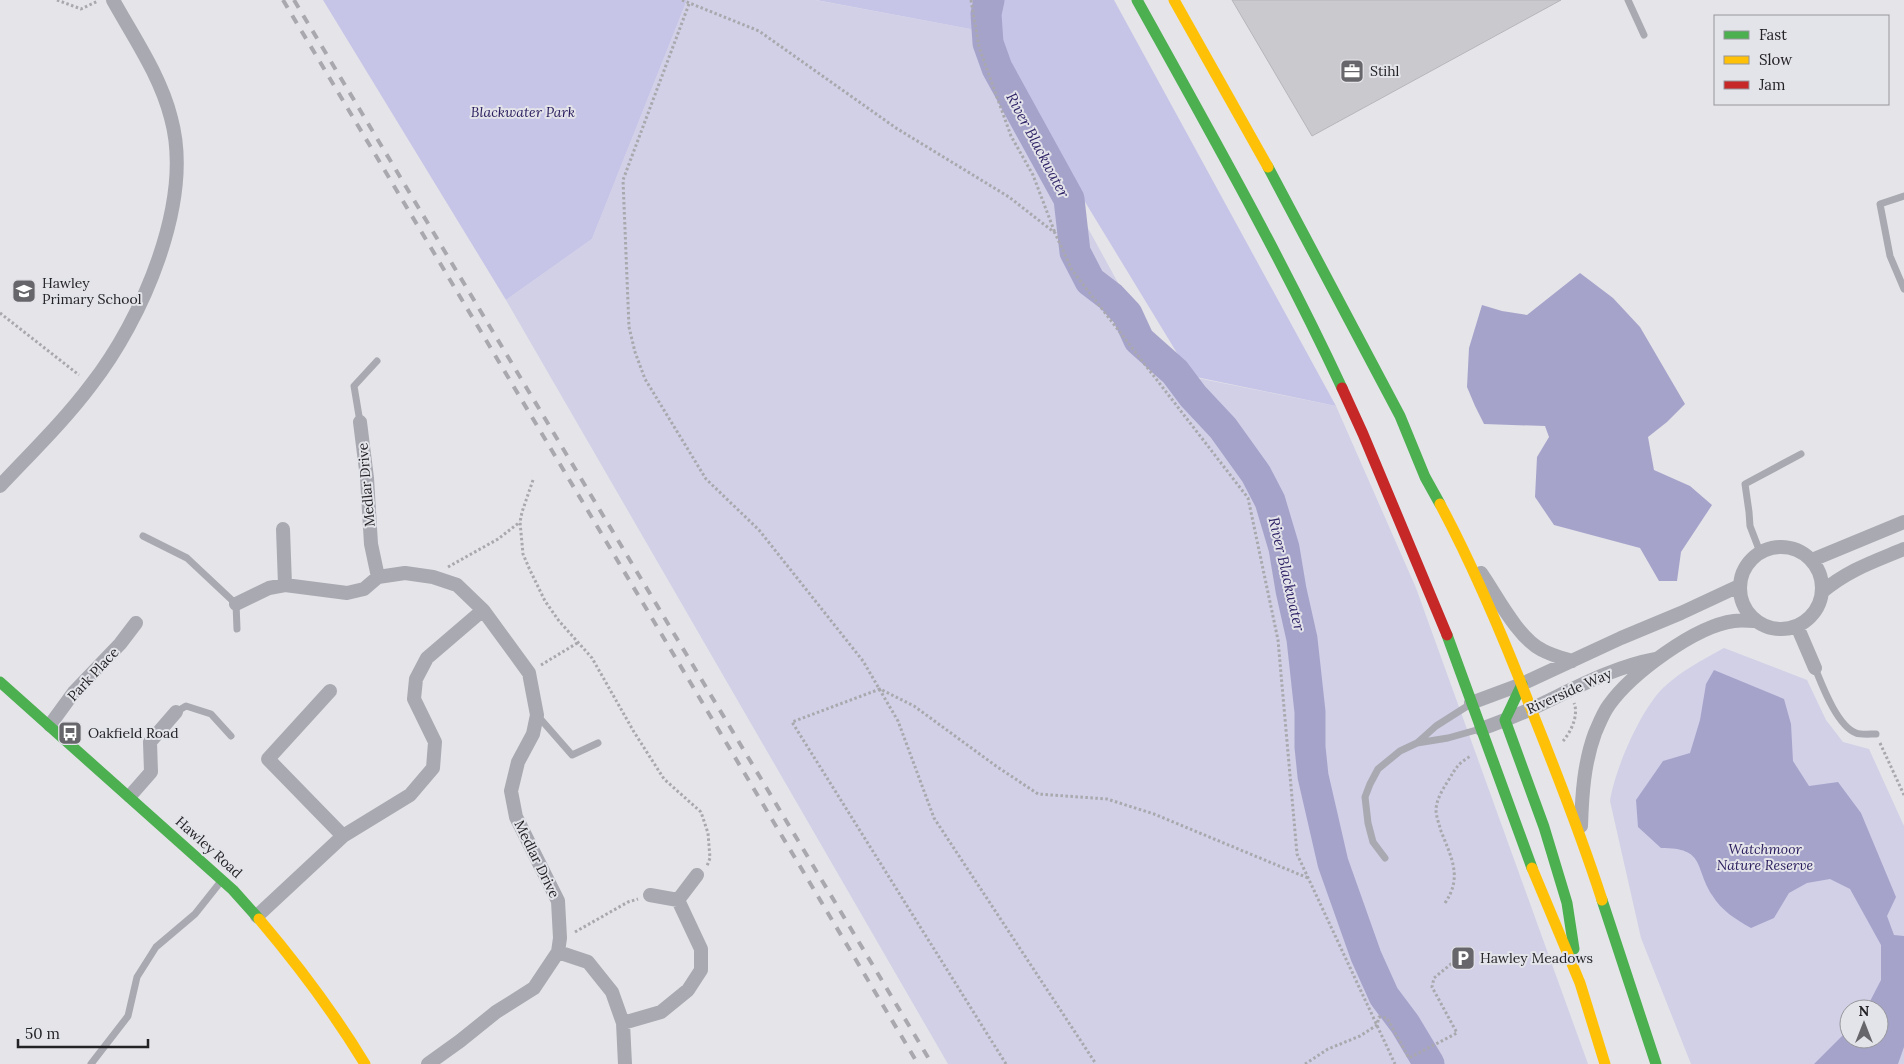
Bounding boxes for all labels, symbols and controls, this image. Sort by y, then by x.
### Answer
legend [1714,15,1889,105]
text: Fast [1759,25,1787,44]
text: Slow [1759,50,1792,69]
office icon: Stihl [1339,58,1365,84]
place label: Stihl [1370,62,1400,80]
text: Jam [1758,75,1786,94]
water label: River Blackwater [1002,89,1074,201]
park label: Blackwater Park [471,103,575,121]
place label: Hawley Primary School [42,274,142,308]
school or university icon: Hawley Primary School [11,278,37,304]
street label: Medlar Drive [353,442,379,528]
water label: River Blackwater [1265,515,1309,633]
street label: Park Place [63,643,123,705]
street label: Riverside Way [1524,664,1615,718]
bus stop icon: Oakfield Road [57,720,83,746]
place label: Oakfield Road [88,724,179,742]
street label: Hawley Road [172,812,246,882]
street label: Medlar Drive [510,817,564,901]
park label: Watchmoor Nature Reserve [1717,840,1814,874]
parking icon: Hawley Meadows [1450,945,1476,971]
place label: Hawley Meadows [1480,949,1593,967]
north arrow [1839,999,1889,1049]
text: N [1859,1002,1870,1020]
scale bar [18,1016,148,1048]
text: 50 m [25,1024,60,1043]

